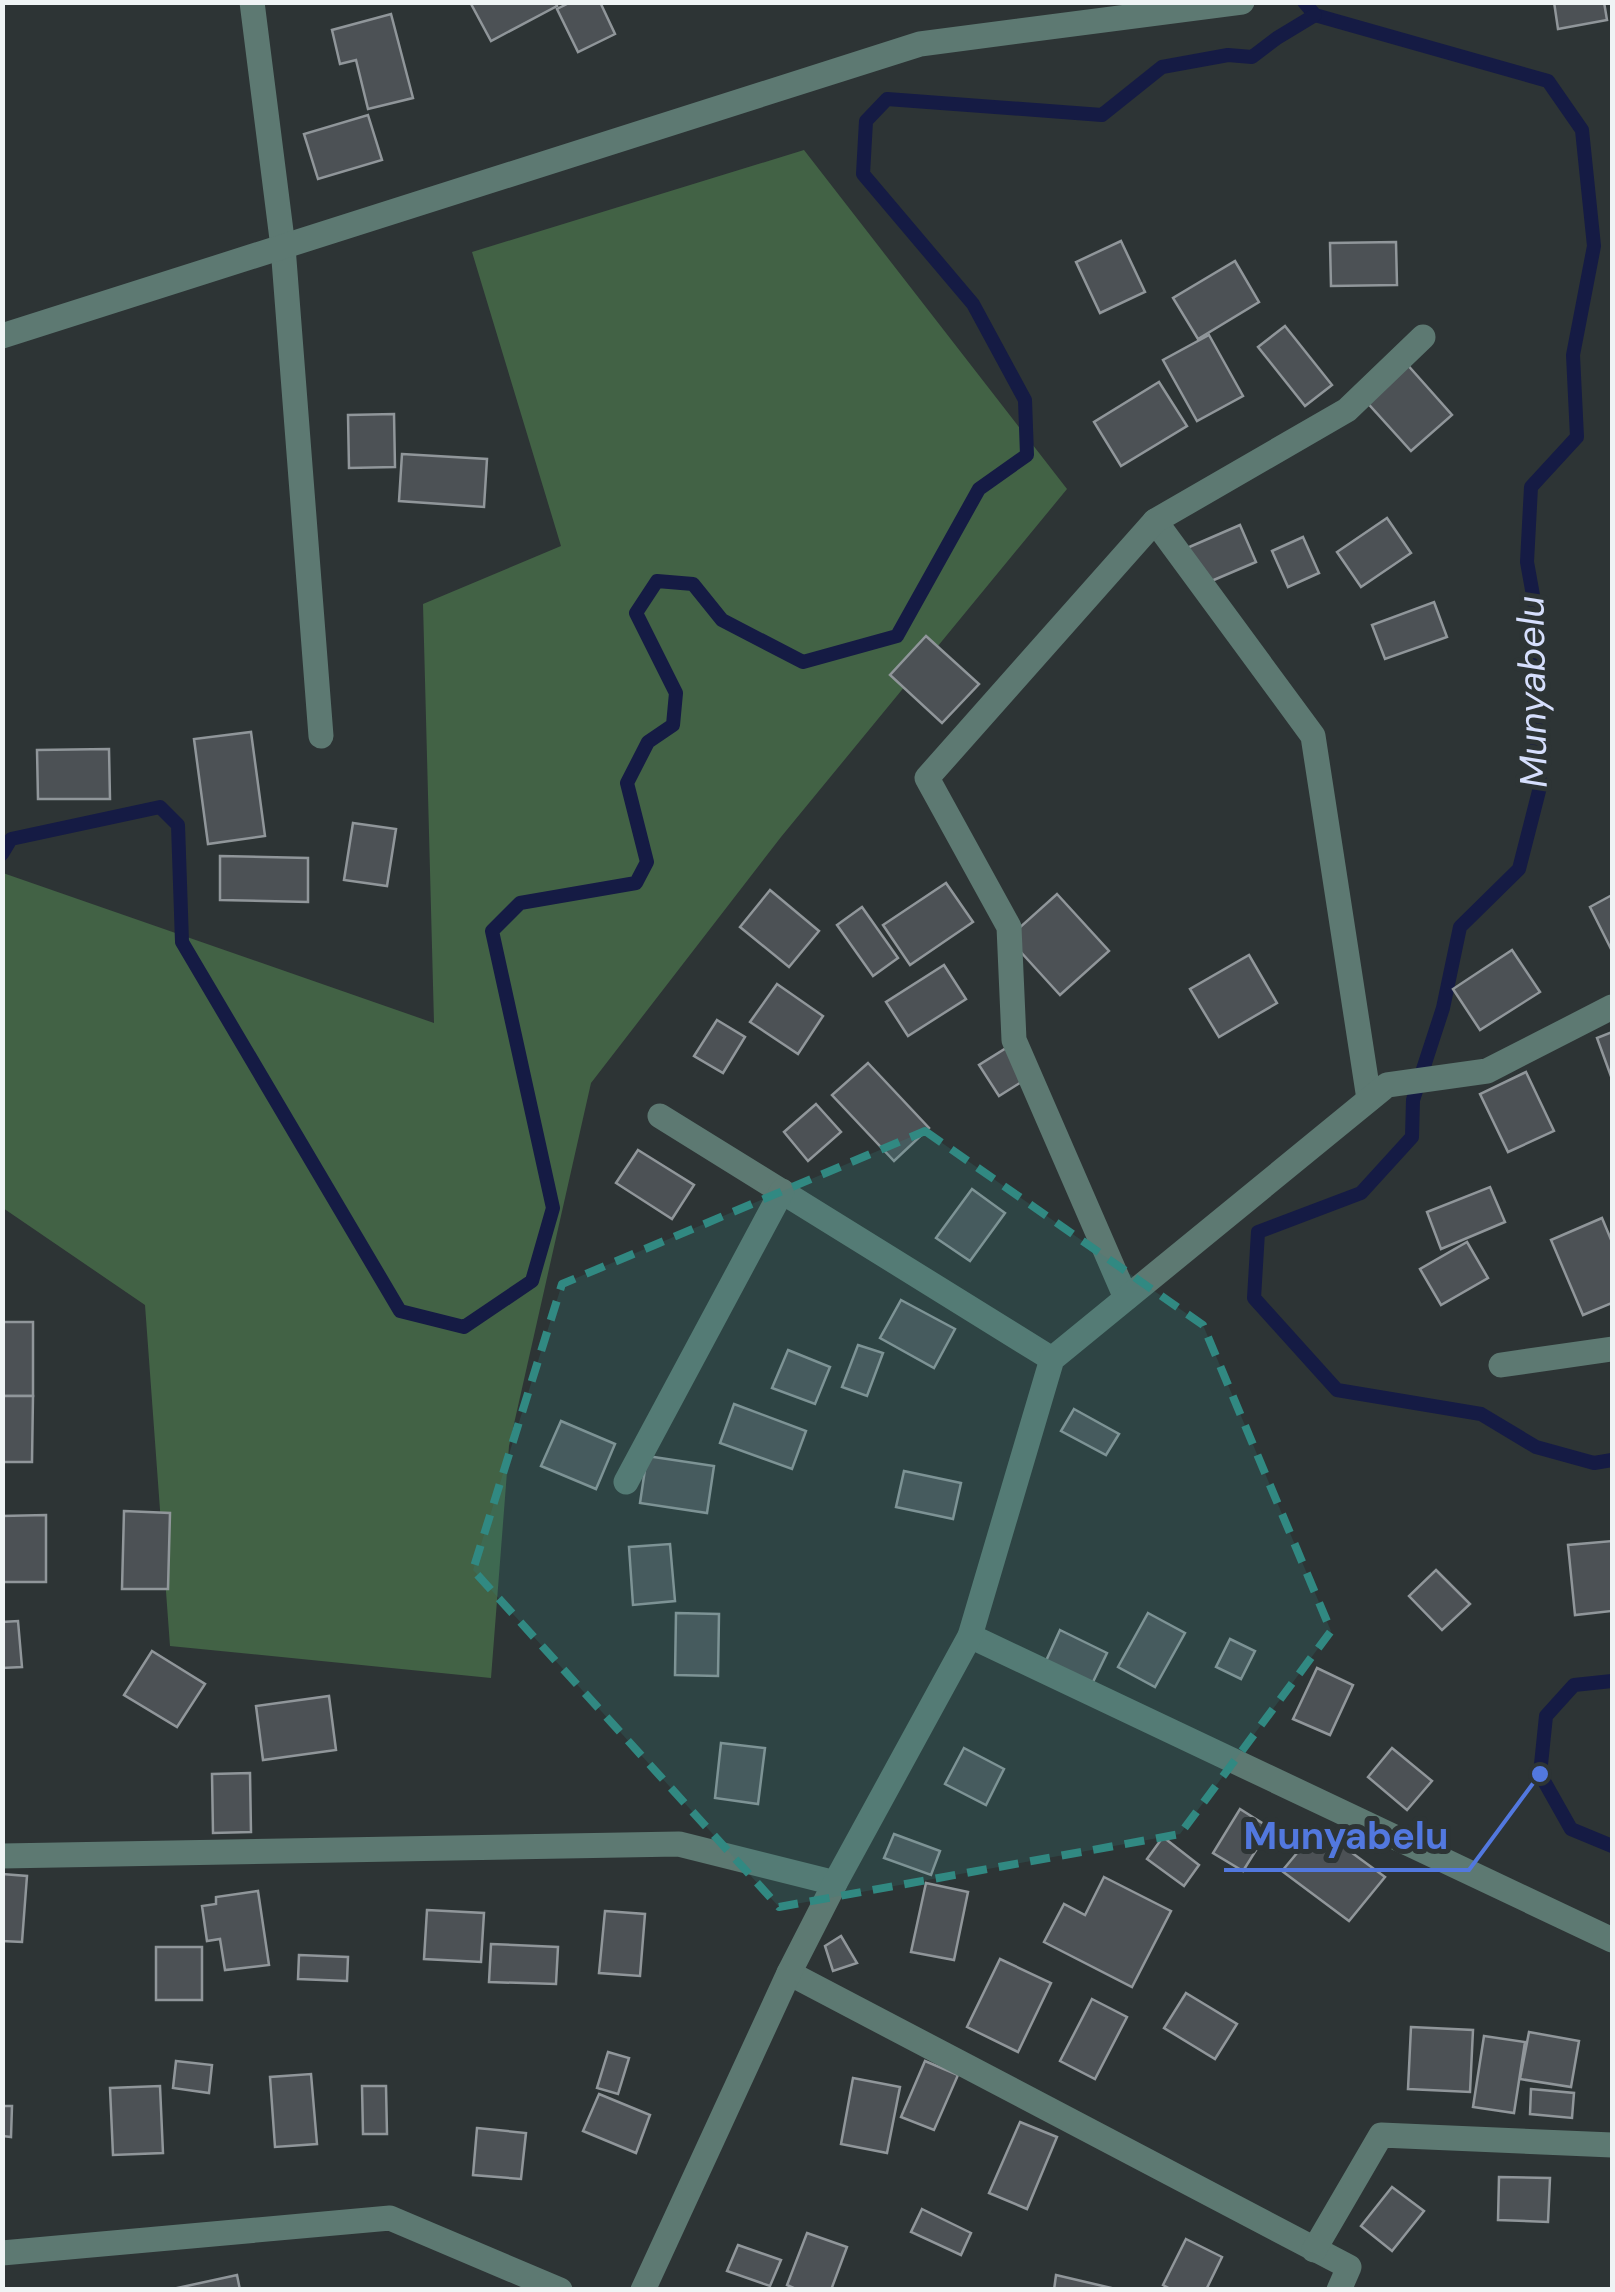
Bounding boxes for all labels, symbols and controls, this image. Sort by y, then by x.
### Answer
water label: Munyabelu [1505,596,1559,788]
callout: Munyabelu [1224,1802,1469,1870]
text: Munyabelu [1244,1811,1448,1861]

